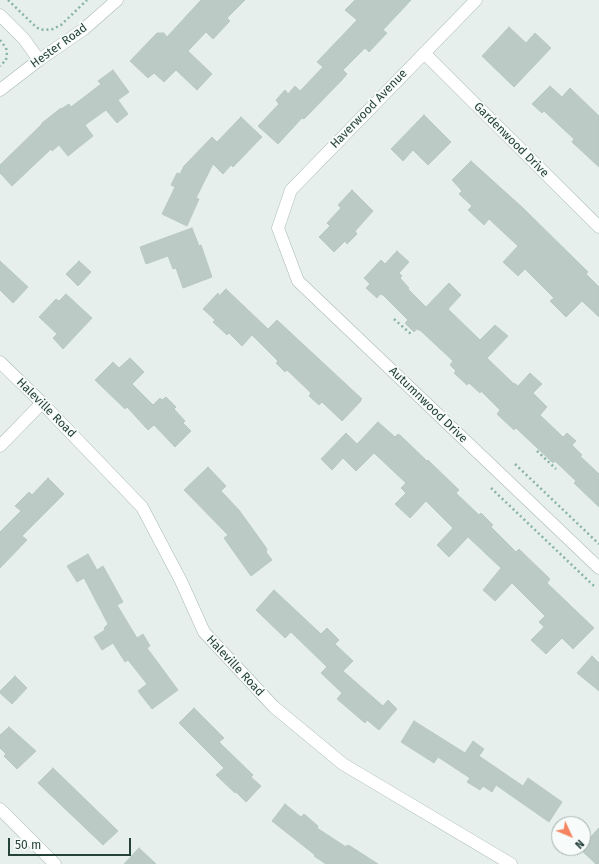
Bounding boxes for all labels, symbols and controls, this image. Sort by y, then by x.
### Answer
street label: Hester Road [28,21,90,71]
street label: Haverwood Avenue [328,66,410,152]
street label: Gardenwood Drive [470,99,552,181]
street label: Autumnwood Drive [386,364,470,446]
street label: Haleville Road [13,375,79,441]
street label: Haleville Road [203,633,267,699]
north arrow [551,816,591,856]
scale bar [10,830,133,856]
text: N [572,837,586,851]
text: 50 m [15,838,41,852]

